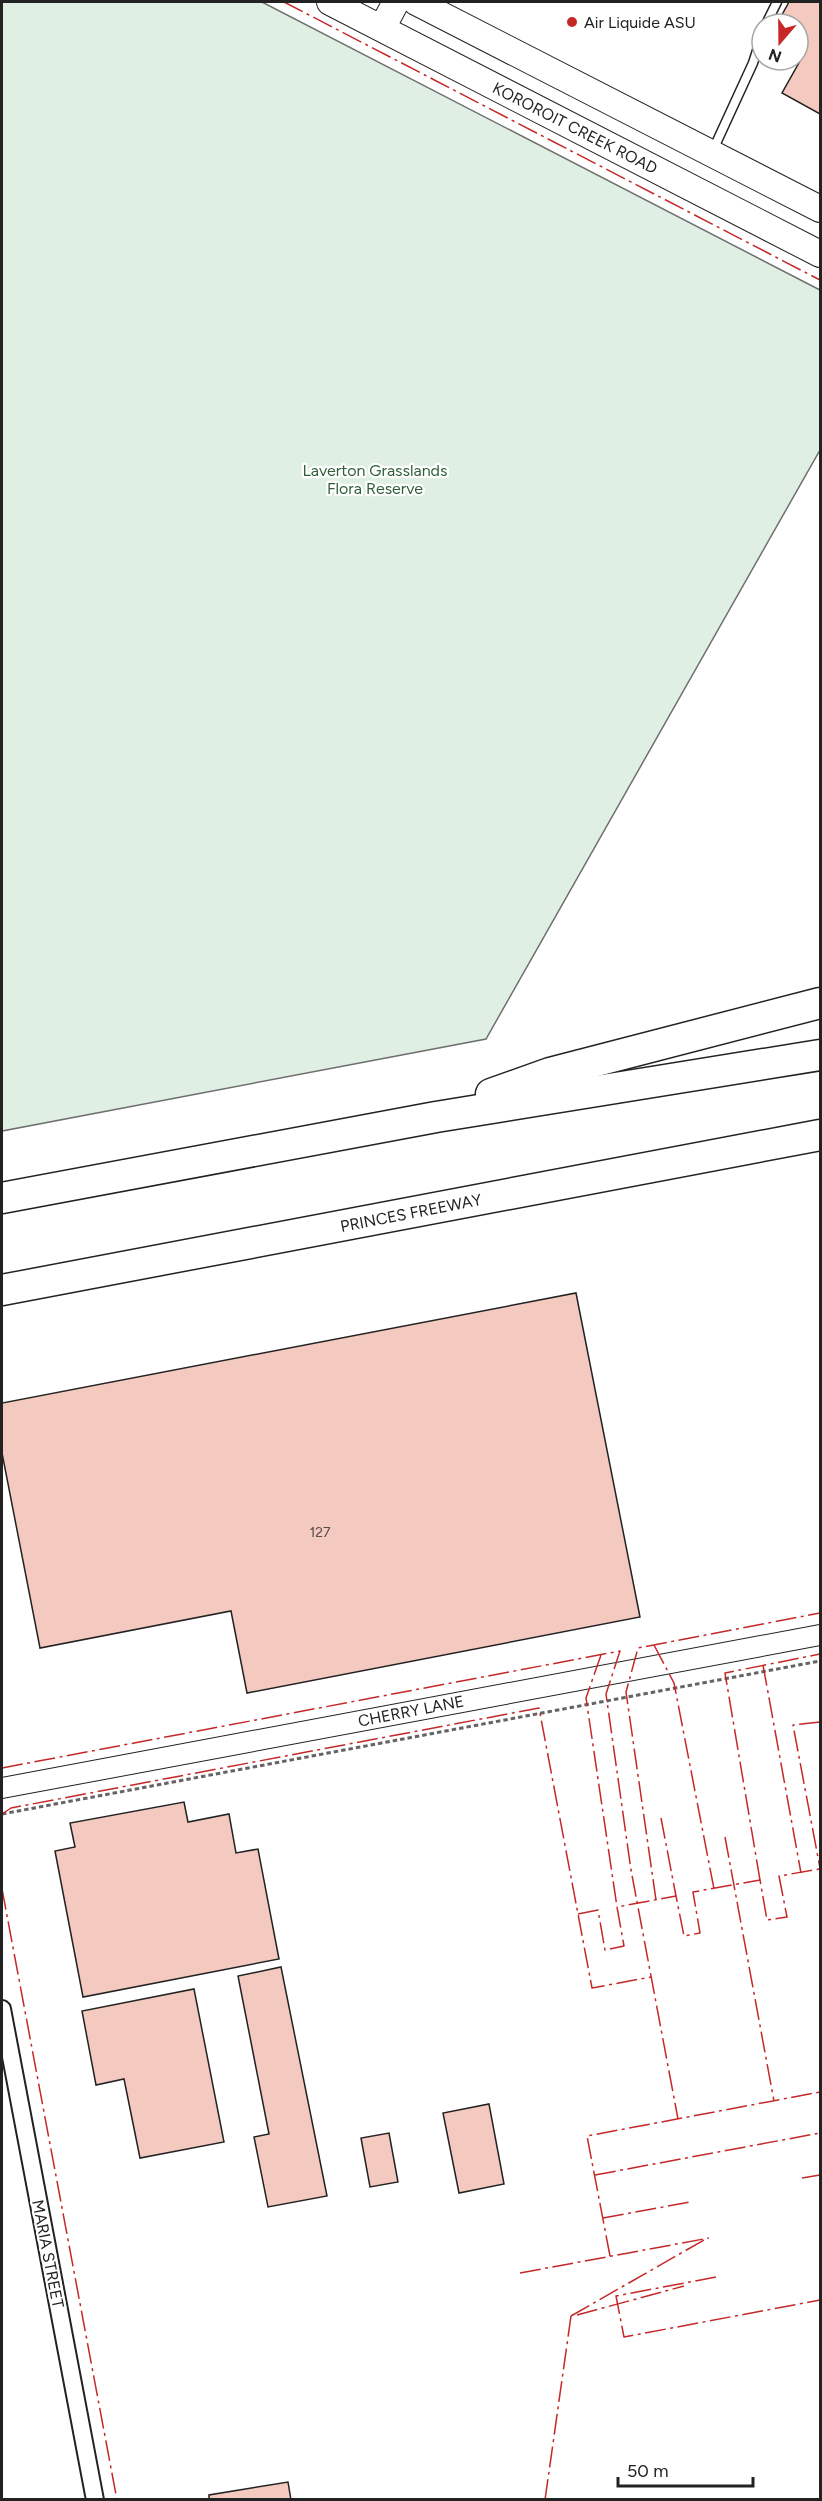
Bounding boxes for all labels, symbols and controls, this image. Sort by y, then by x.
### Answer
north arrow [750,12,810,72]
place label: Air Liquide ASU [584,13,696,32]
marker: Air Liquide ASU [565,15,579,29]
text: N [766,45,784,67]
street label: KOROROIT CREEK ROAD [489,78,661,178]
park label: Laverton Grasslands Flora Reserve [303,461,447,498]
street label: PRINCES FREEWAY [339,1190,484,1236]
house number: 127 [309,1524,331,1541]
street label: CHERRY LANE [356,1691,466,1731]
street label: MARIA STREET [28,2198,68,2310]
scale bar [618,2450,753,2488]
text: 50 m [627,2460,669,2482]

